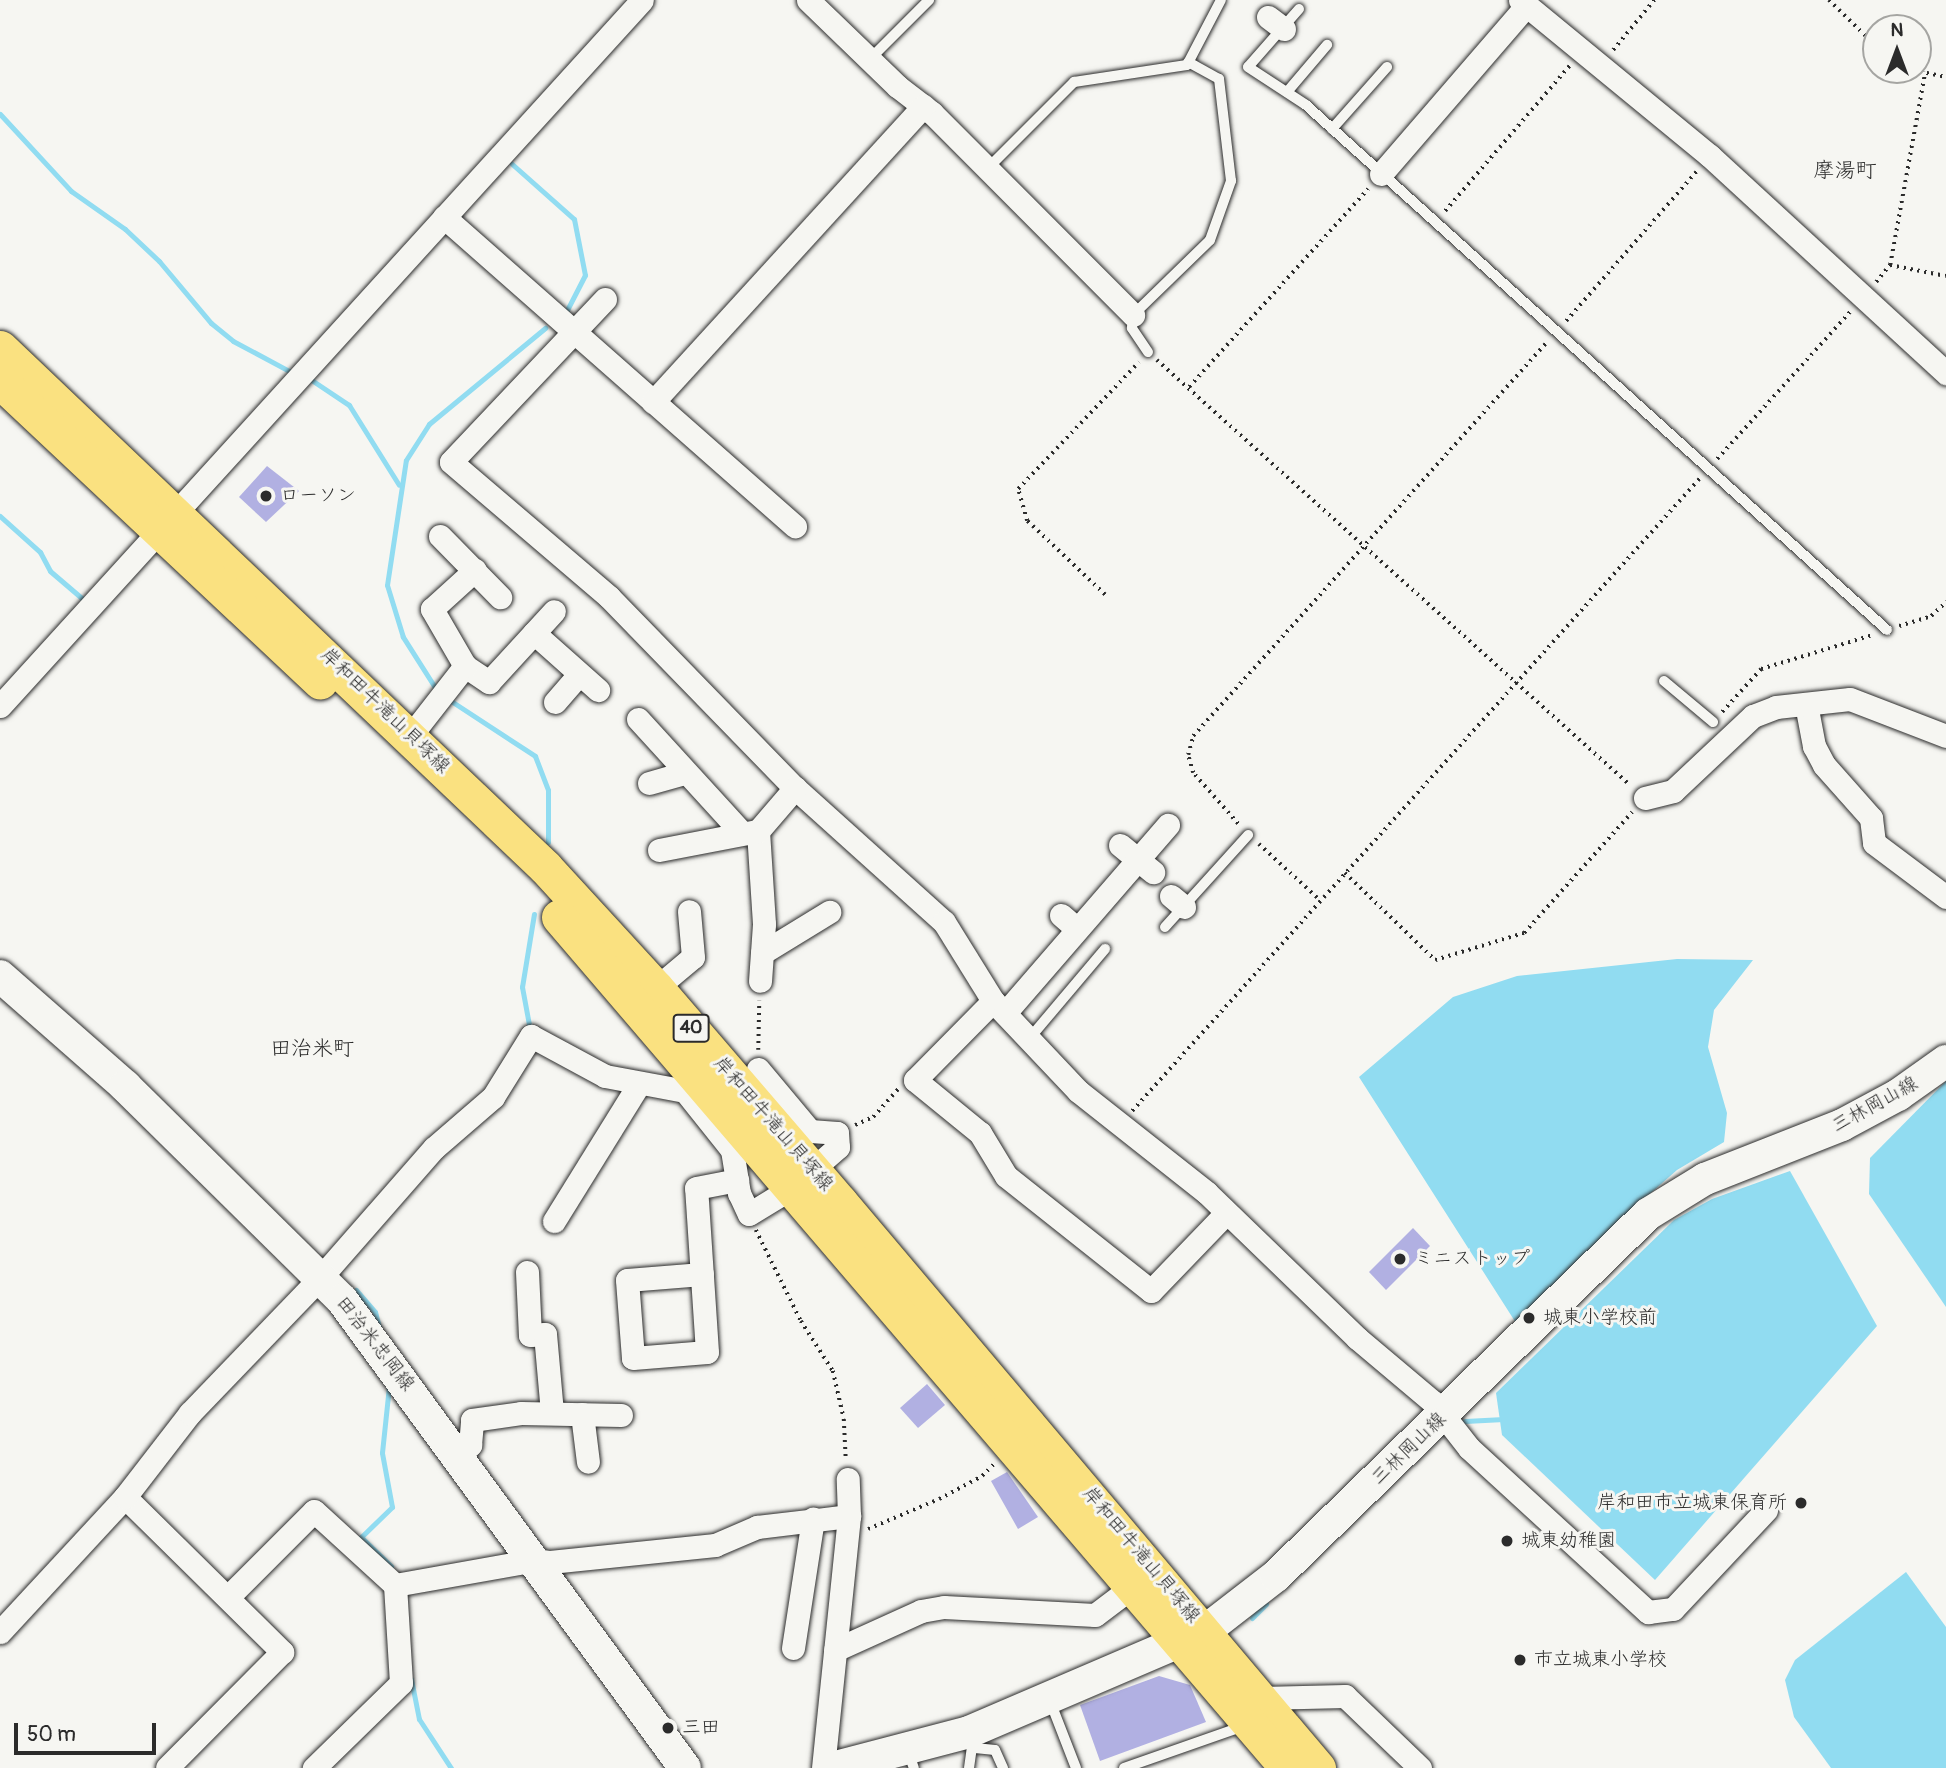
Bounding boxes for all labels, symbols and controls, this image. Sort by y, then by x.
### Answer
north arrow [1862,14,1932,84]
text: N [1891,18,1903,42]
district label: 摩湯町 [1814,158,1876,184]
place label: ローソン [280,485,356,507]
marker: ローソン [258,488,274,504]
street label: 岸和田牛滝山貝塚線 [316,643,454,779]
road number: 40 [672,1014,710,1042]
district label: 田治米町 [270,1036,354,1062]
street label: 岸和田牛滝山貝塚線 [708,1052,838,1196]
street label: 三林岡山線 [1828,1072,1922,1138]
place label: ミニストップ [1414,1248,1528,1270]
marker: ミニストップ [1392,1251,1408,1267]
street label: 田治米忠岡線 [331,1292,419,1396]
place label: 城東小学校前 [1543,1307,1657,1329]
marker: 城東小学校前 [1521,1310,1537,1326]
street label: 三林岡山線 [1367,1408,1451,1490]
street label: 岸和田牛滝山貝塚線 [1077,1482,1205,1628]
place label: 岸和田市立城東保育所 [1597,1492,1787,1514]
marker: 岸和田市立城東保育所 [1793,1495,1809,1511]
place label: 城東幼稚園 [1521,1530,1616,1552]
marker: 城東幼稚園 [1499,1533,1515,1549]
place label: 市立城東小学校 [1534,1649,1667,1671]
marker: 市立城東小学校 [1512,1652,1528,1668]
scale bar [18,1708,159,1752]
place label: 三田 [682,1717,720,1739]
marker: 三田 [660,1720,676,1736]
text: 50 m [27,1721,76,1748]

